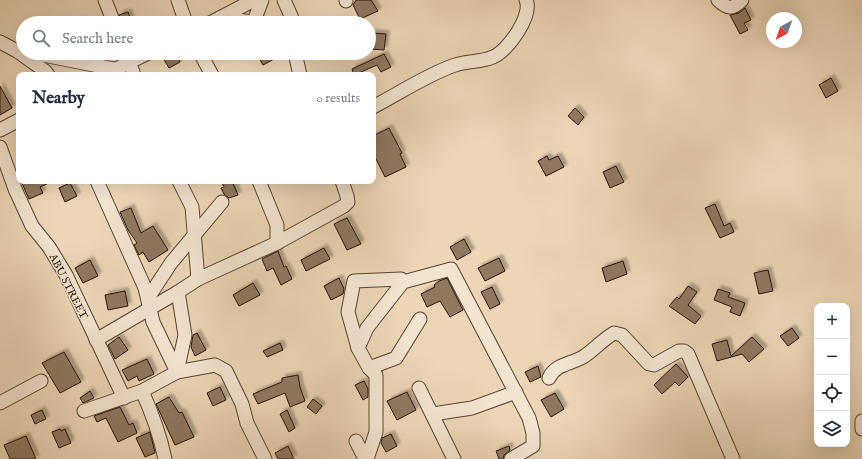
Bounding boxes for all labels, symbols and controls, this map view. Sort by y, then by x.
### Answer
north arrow [766,12,802,48]
search box [16,16,376,60]
icon: search [30,27,52,49]
text: Search here [62,29,133,48]
text: Nearby [32,88,85,109]
text: 0 results [316,90,360,107]
street label: ABU STREET [45,251,91,321]
map controls [814,303,850,447]
button: + [814,303,850,339]
button: − [814,339,850,375]
button: locate [814,375,850,411]
button: layers [814,411,850,447]

